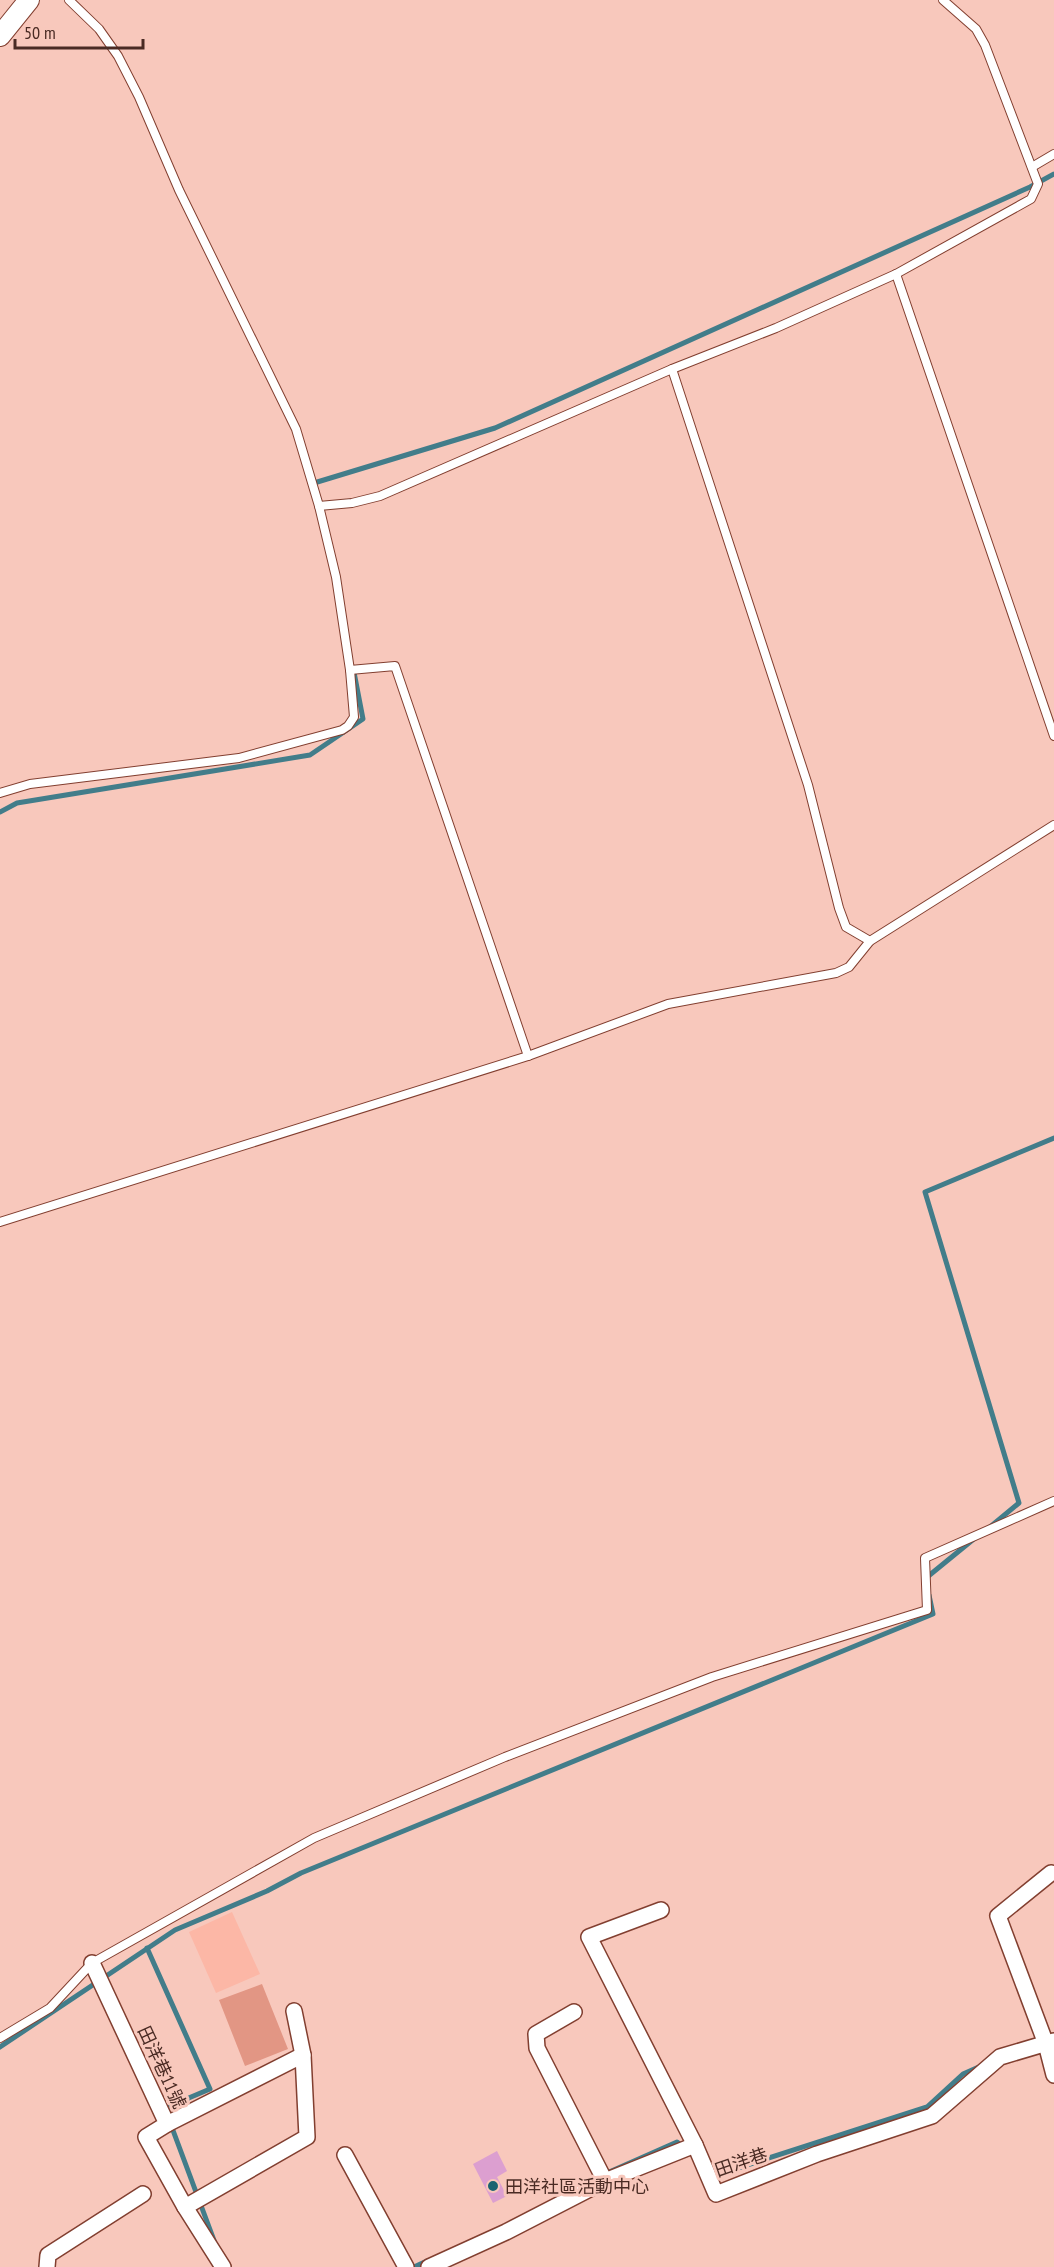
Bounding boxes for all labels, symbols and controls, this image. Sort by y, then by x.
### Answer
scale bar [15,12,142,50]
text: 50 m [24,21,56,44]
street label: 田洋巷11號 [133,2022,191,2112]
street label: 田洋巷 [712,2142,770,2182]
place label: 田洋社區活動中心 [505,2175,649,2198]
marker: 田洋社區活動中心 [486,2179,500,2193]

